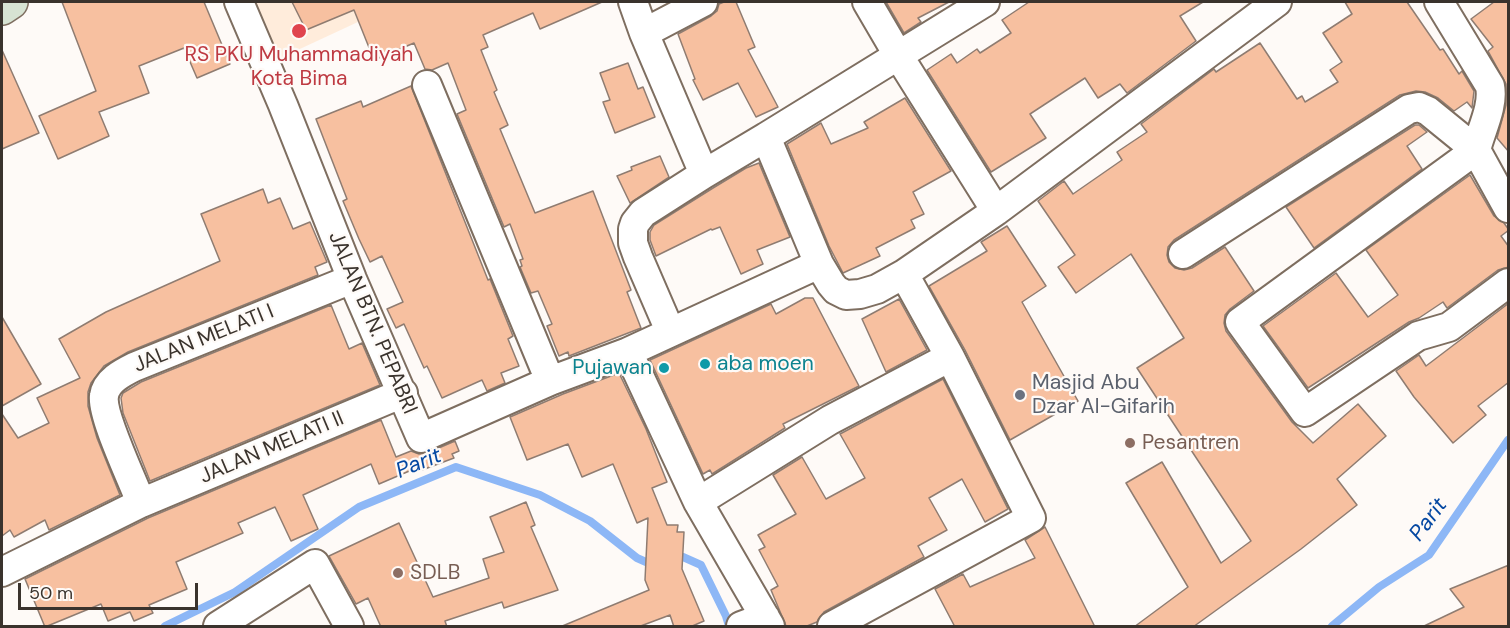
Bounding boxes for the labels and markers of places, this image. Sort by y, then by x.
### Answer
marker: RS PKU Muhammadiyah Kota Bima [290,22,308,40]
place label: RS PKU Muhammadiyah Kota Bima [185,42,413,92]
place label: aba moen [717,351,814,377]
place label: Pujawan [572,355,652,381]
marker: aba moen [698,357,712,371]
marker: Pujawan [657,361,671,375]
place label: Masjid Abu Dzar Al-Gifarih [1032,370,1175,420]
marker: Masjid Abu Dzar Al-Gifarih [1013,388,1027,402]
place label: Pesantren [1142,430,1239,456]
marker: Pesantren [1123,436,1137,450]
place label: SDLB [410,560,460,586]
marker: SDLB [391,566,405,580]

